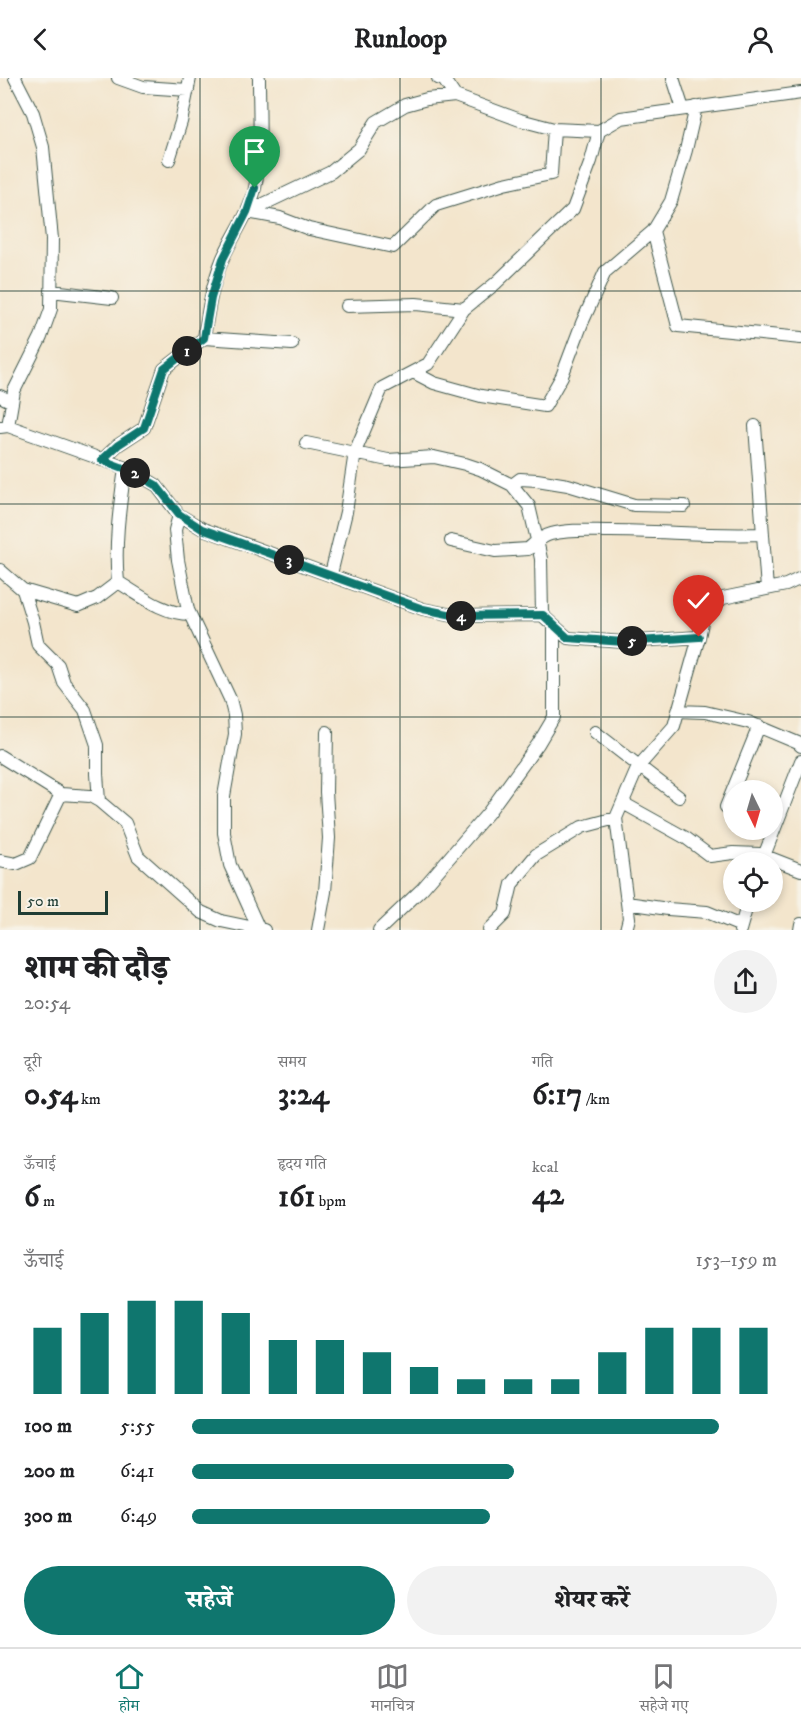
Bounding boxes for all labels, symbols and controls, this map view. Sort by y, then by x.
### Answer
text: Runloop [354,22,447,56]
icon: back [24,23,57,56]
icon: person [744,23,777,56]
pin [229,126,280,188]
icon: arrive [238,135,271,168]
pin: 1 [172,336,202,366]
text: 1 [184,341,190,361]
pin: 2 [120,458,150,488]
text: 2 [131,463,139,483]
pin: 3 [274,545,304,575]
text: 3 [286,550,292,570]
pin [673,575,724,637]
icon: check [682,584,715,617]
pin: 4 [446,601,476,631]
text: 4 [456,606,466,626]
pin: 5 [617,626,647,656]
text: 5 [628,631,636,651]
north arrow [723,780,783,840]
map controls [723,780,783,912]
button: locate [723,852,783,912]
scale bar [18,888,108,916]
text: 50 m [27,891,59,911]
text: शाम की दौड़ [24,948,168,989]
button: share [714,950,777,1013]
text: 20:54 [24,991,70,1016]
text: दूरी [24,1052,41,1072]
text: समय [278,1052,306,1072]
text: गति [532,1052,553,1072]
text: 0.54 [24,1077,77,1114]
text: 3:24 [278,1077,329,1114]
text: 6:17 [532,1077,582,1114]
text: km [77,1089,101,1109]
text: /km [582,1089,610,1109]
text: ऊँचाई [24,1154,56,1174]
text: हृदय गति [278,1154,326,1174]
text: kcal [532,1157,558,1177]
text: 42 [532,1177,564,1214]
text: 6 [24,1179,40,1216]
text: 161 [278,1179,315,1216]
text: m [40,1191,55,1211]
text: bpm [315,1191,346,1211]
text: 153–159 m [695,1248,777,1273]
text: ऊँचाई [24,1249,63,1274]
text: 100 m [24,1414,72,1439]
text: 5:55 [120,1414,155,1439]
text: 200 m [24,1459,75,1484]
text: 6:41 [120,1459,154,1484]
text: 300 m [24,1504,72,1529]
text: 6:49 [120,1504,157,1529]
button: सहेजें [24,1566,395,1635]
button: शेयर करें [407,1566,777,1635]
tab: होम [113,1660,146,1721]
tab: मानचित्र [371,1660,414,1721]
tab: सहेजे गए [639,1660,688,1721]

